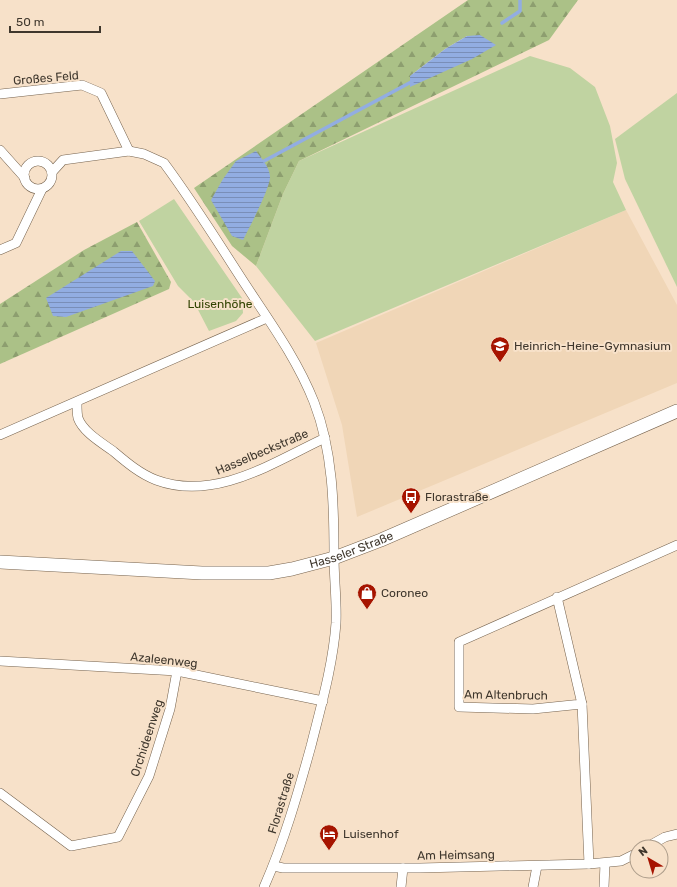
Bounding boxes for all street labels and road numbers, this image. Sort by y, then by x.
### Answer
street label: Großes Feld [13,68,79,88]
street label: Hasselbeckstraße [214,426,311,478]
street label: Hasseler Straße [308,528,396,571]
street label: Azaleenweg [130,650,198,670]
street label: Am Altenbruch [464,687,548,703]
street label: Orchideenweg [128,698,166,778]
street label: Florastraße [265,770,297,835]
street label: Am Heimsang [417,847,495,863]

